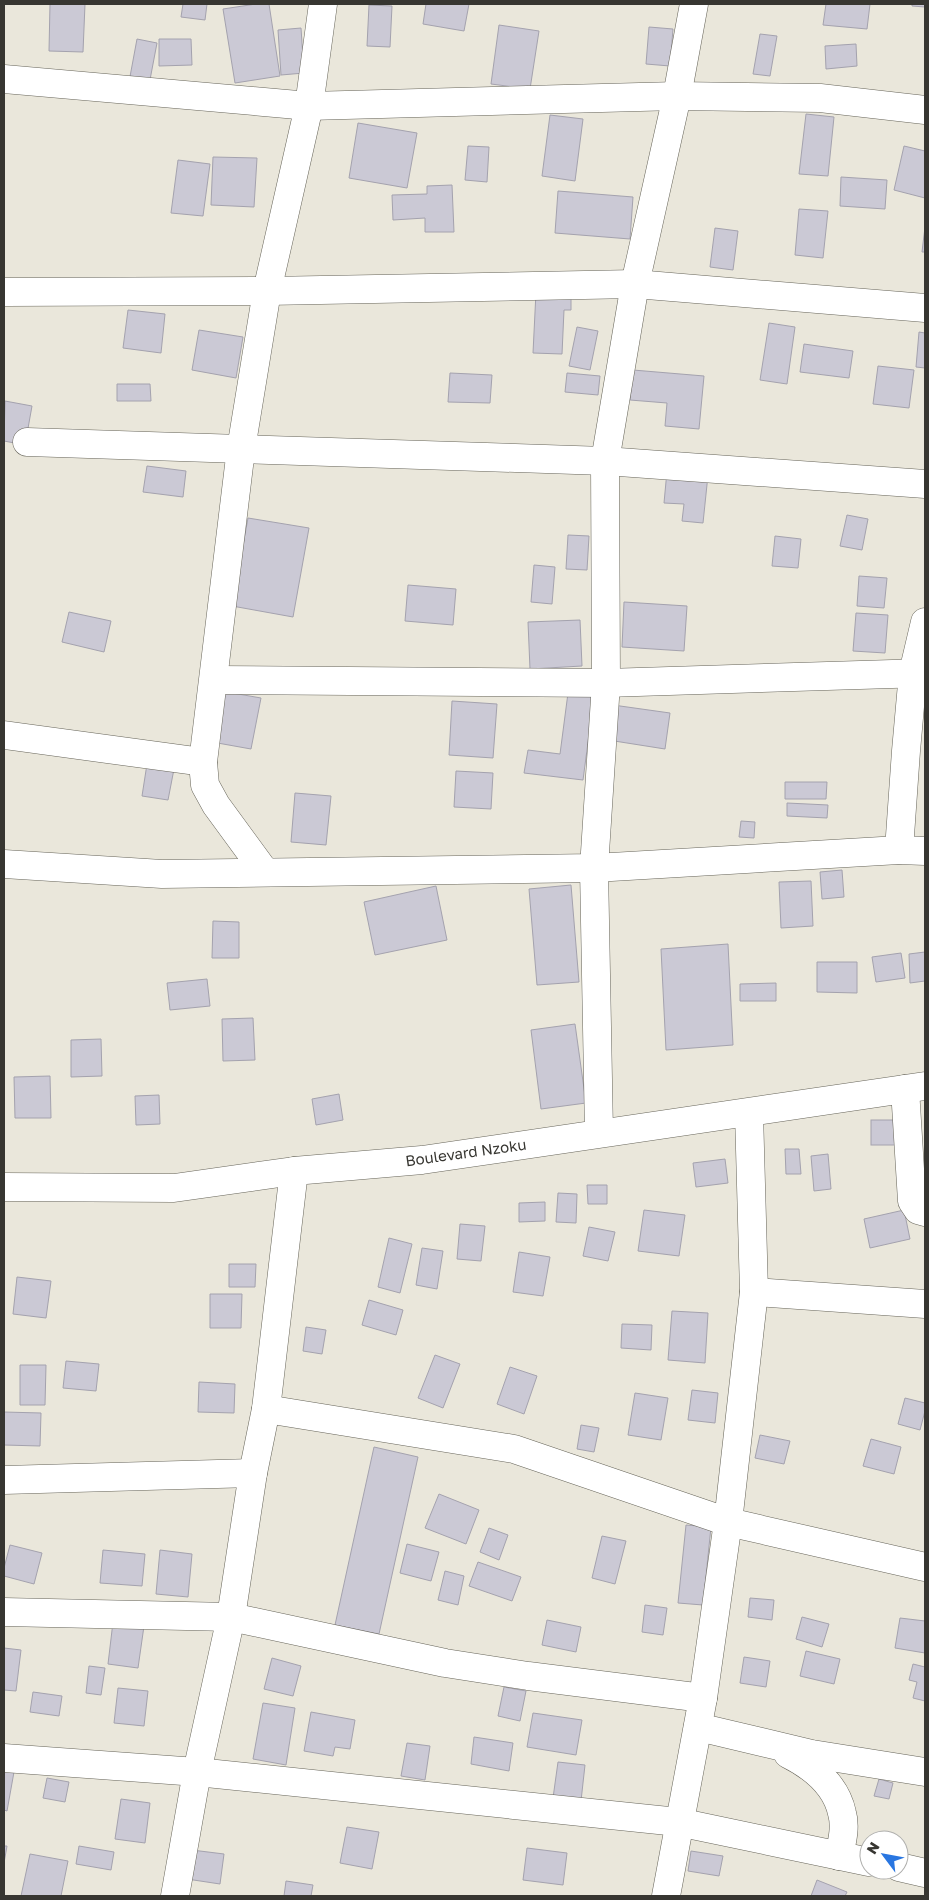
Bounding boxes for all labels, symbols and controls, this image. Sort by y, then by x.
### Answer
street label: Boulevard Nzoku [404,1135,527,1169]
north arrow [859,1830,909,1880]
text: N [863,1839,883,1857]

